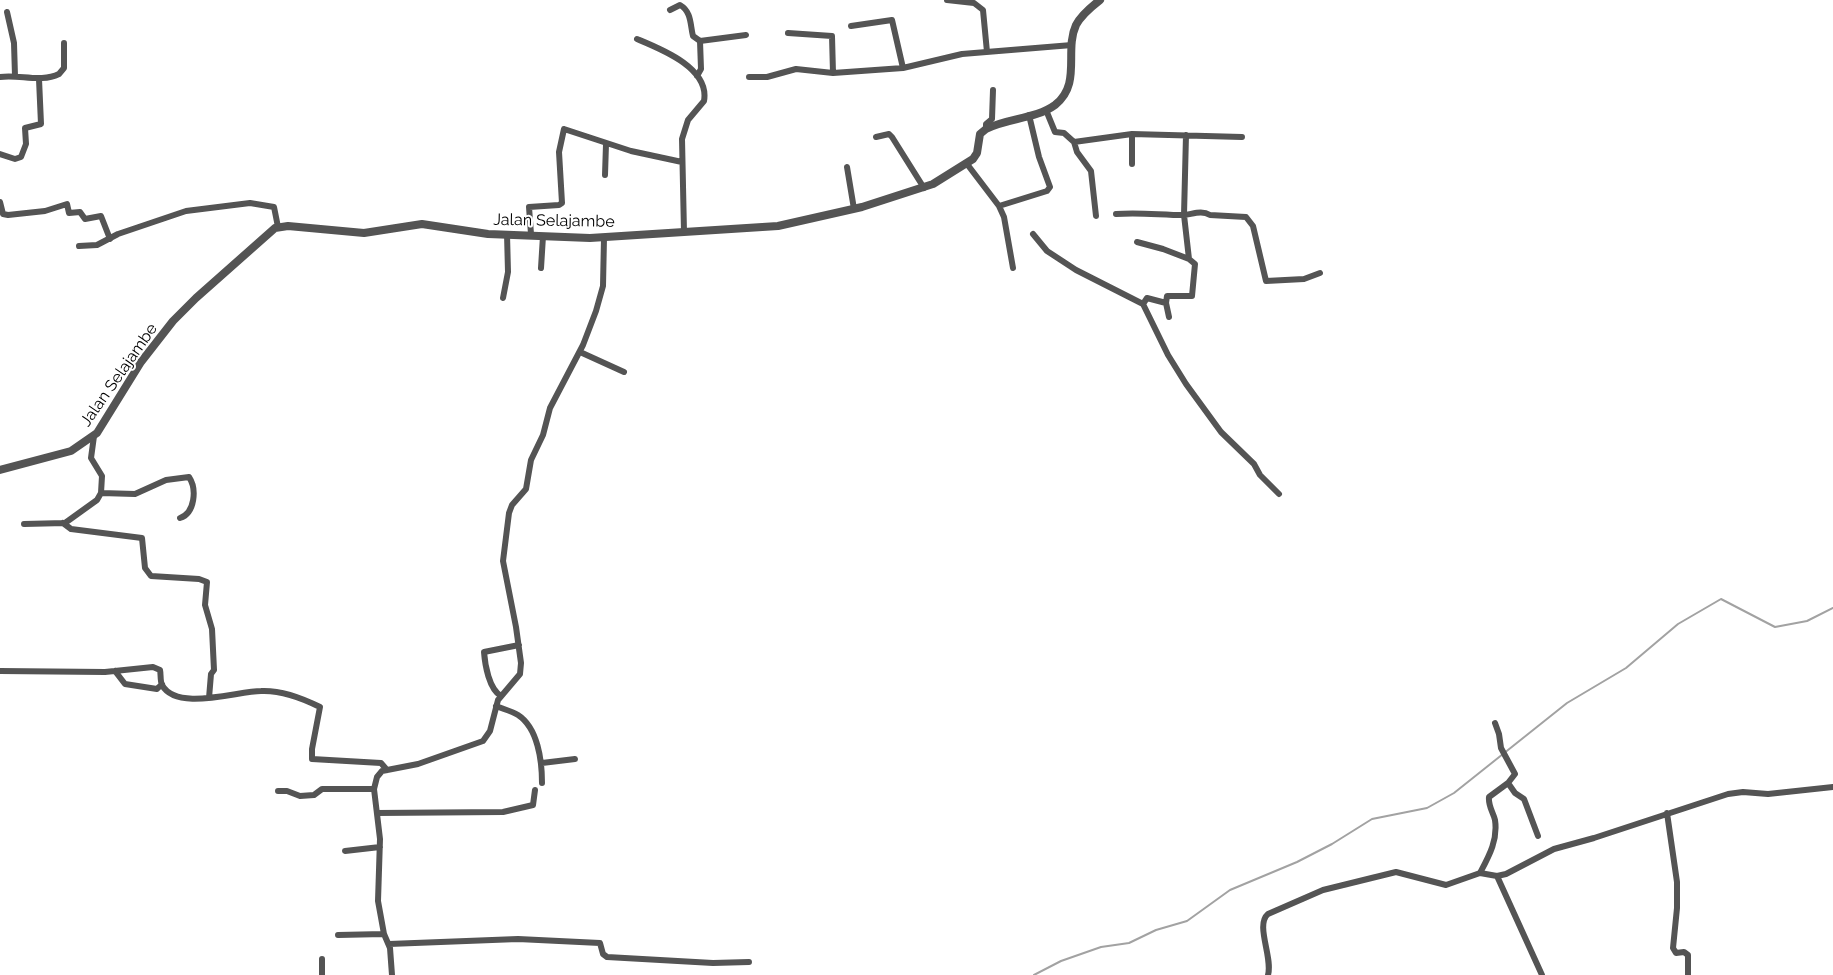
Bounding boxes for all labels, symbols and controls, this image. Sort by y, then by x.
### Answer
street label: Jalan Selajambe [493,210,615,232]
street label: Jalan Selajambe [76,320,162,430]

